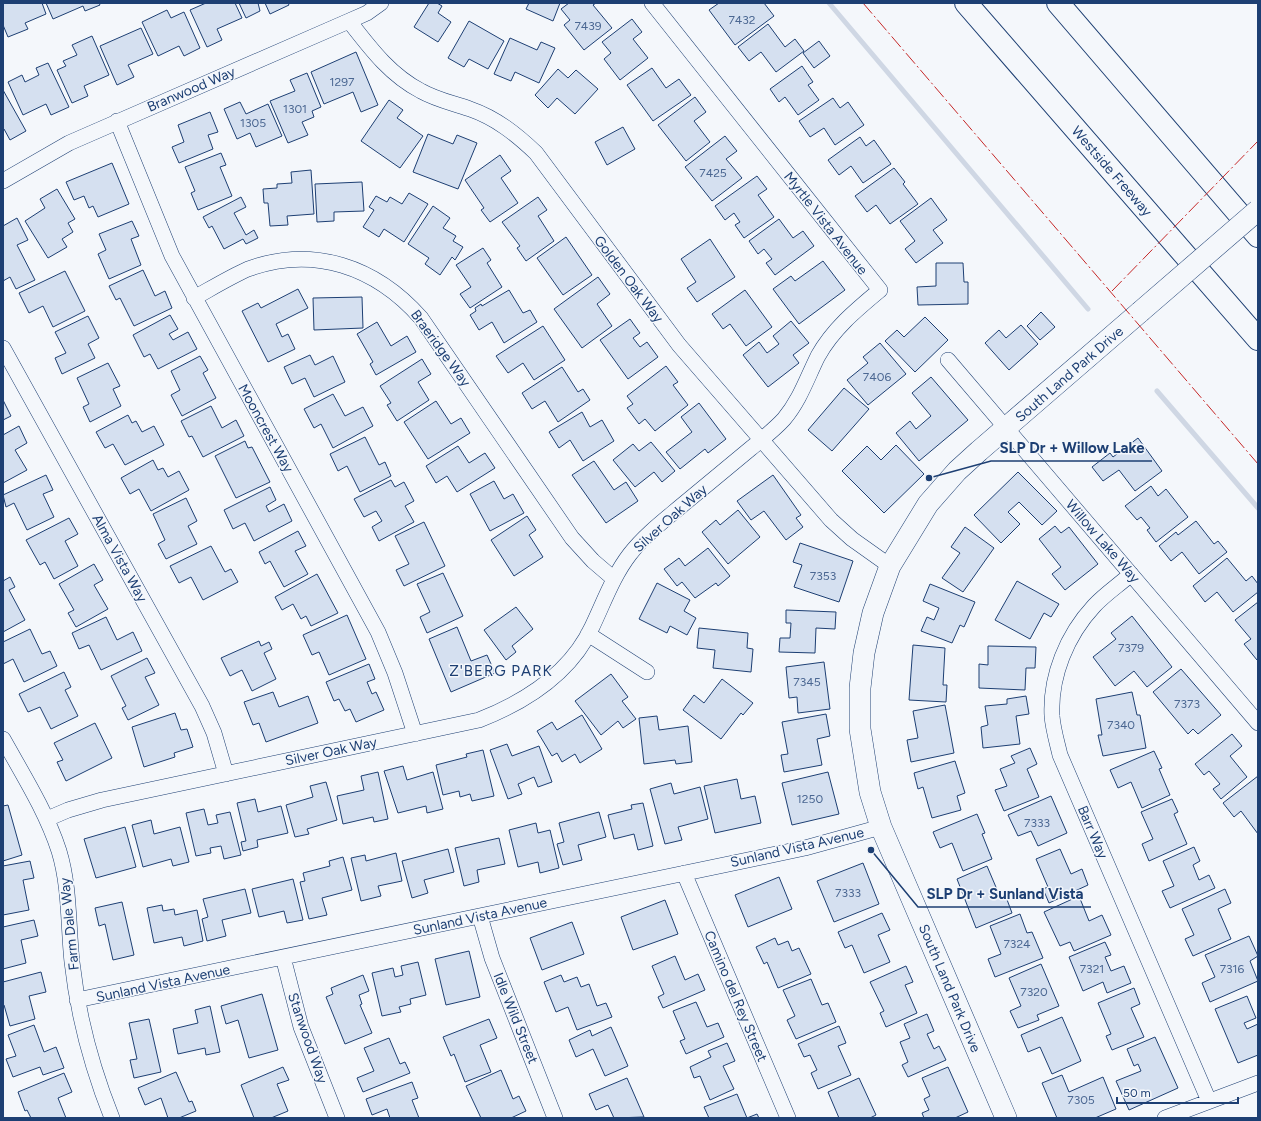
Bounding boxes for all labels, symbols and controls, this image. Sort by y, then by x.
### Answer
house number: 7432 [728,13,756,27]
house number: 7439 [574,19,602,33]
street label: Branwood Way [145,63,238,116]
house number: 1297 [330,75,355,89]
house number: 1301 [283,102,307,116]
house number: 1305 [240,116,266,130]
street label: Westside Freeway [1068,123,1156,220]
house number: 7425 [699,166,727,180]
street label: Myrtle Vista Avenue [780,168,871,278]
street label: Golden Oak Way [590,232,667,327]
street label: Braeridge Way [407,307,475,391]
street label: South Land Park Drive [1012,323,1127,426]
house number: 7406 [863,370,891,384]
street label: Mooncrest Way [234,381,297,476]
callout: SLP Dr + Willow Lake [991,434,1152,461]
text: SLP Dr + Willow Lake [999,439,1145,457]
street label: Silver Oak Way [630,480,711,556]
street label: Willow Lake Way [1062,496,1144,587]
street label: Alma Vista Way [88,511,151,606]
house number: 7353 [810,569,836,583]
house number: 7379 [1118,641,1144,655]
district label: Z'BERG PARK [449,662,553,680]
house number: 7345 [793,675,821,689]
house number: 7373 [1174,697,1200,711]
house number: 7340 [1107,718,1135,732]
street label: Silver Oak Way [284,733,379,770]
house number: 1250 [797,792,823,806]
street label: Barr Way [1074,803,1112,862]
house number: 7333 [1024,816,1050,830]
street label: Sunland Vista Avenue [729,824,866,871]
street label: Farm Dale Way [56,876,83,971]
callout: SLP Dr + Sunland Vista [918,880,1091,907]
text: SLP Dr + Sunland Vista [926,885,1084,903]
house number: 7333 [835,886,861,900]
street label: Sunland Vista Avenue [412,894,549,939]
street label: South Land Park Drive [915,922,984,1055]
street label: Camino del Rey Street [700,928,771,1064]
house number: 7324 [1003,937,1031,951]
street label: Sunland Vista Avenue [95,961,232,1006]
house number: 7321 [1080,962,1104,976]
house number: 7316 [1220,962,1245,976]
street label: Idle Wild Street [490,970,542,1066]
house number: 7320 [1020,985,1048,999]
street label: Stanwood Way [284,991,331,1086]
scale bar [1117,1079,1238,1105]
text: 50 m [1123,1086,1151,1100]
house number: 7305 [1067,1093,1095,1107]

